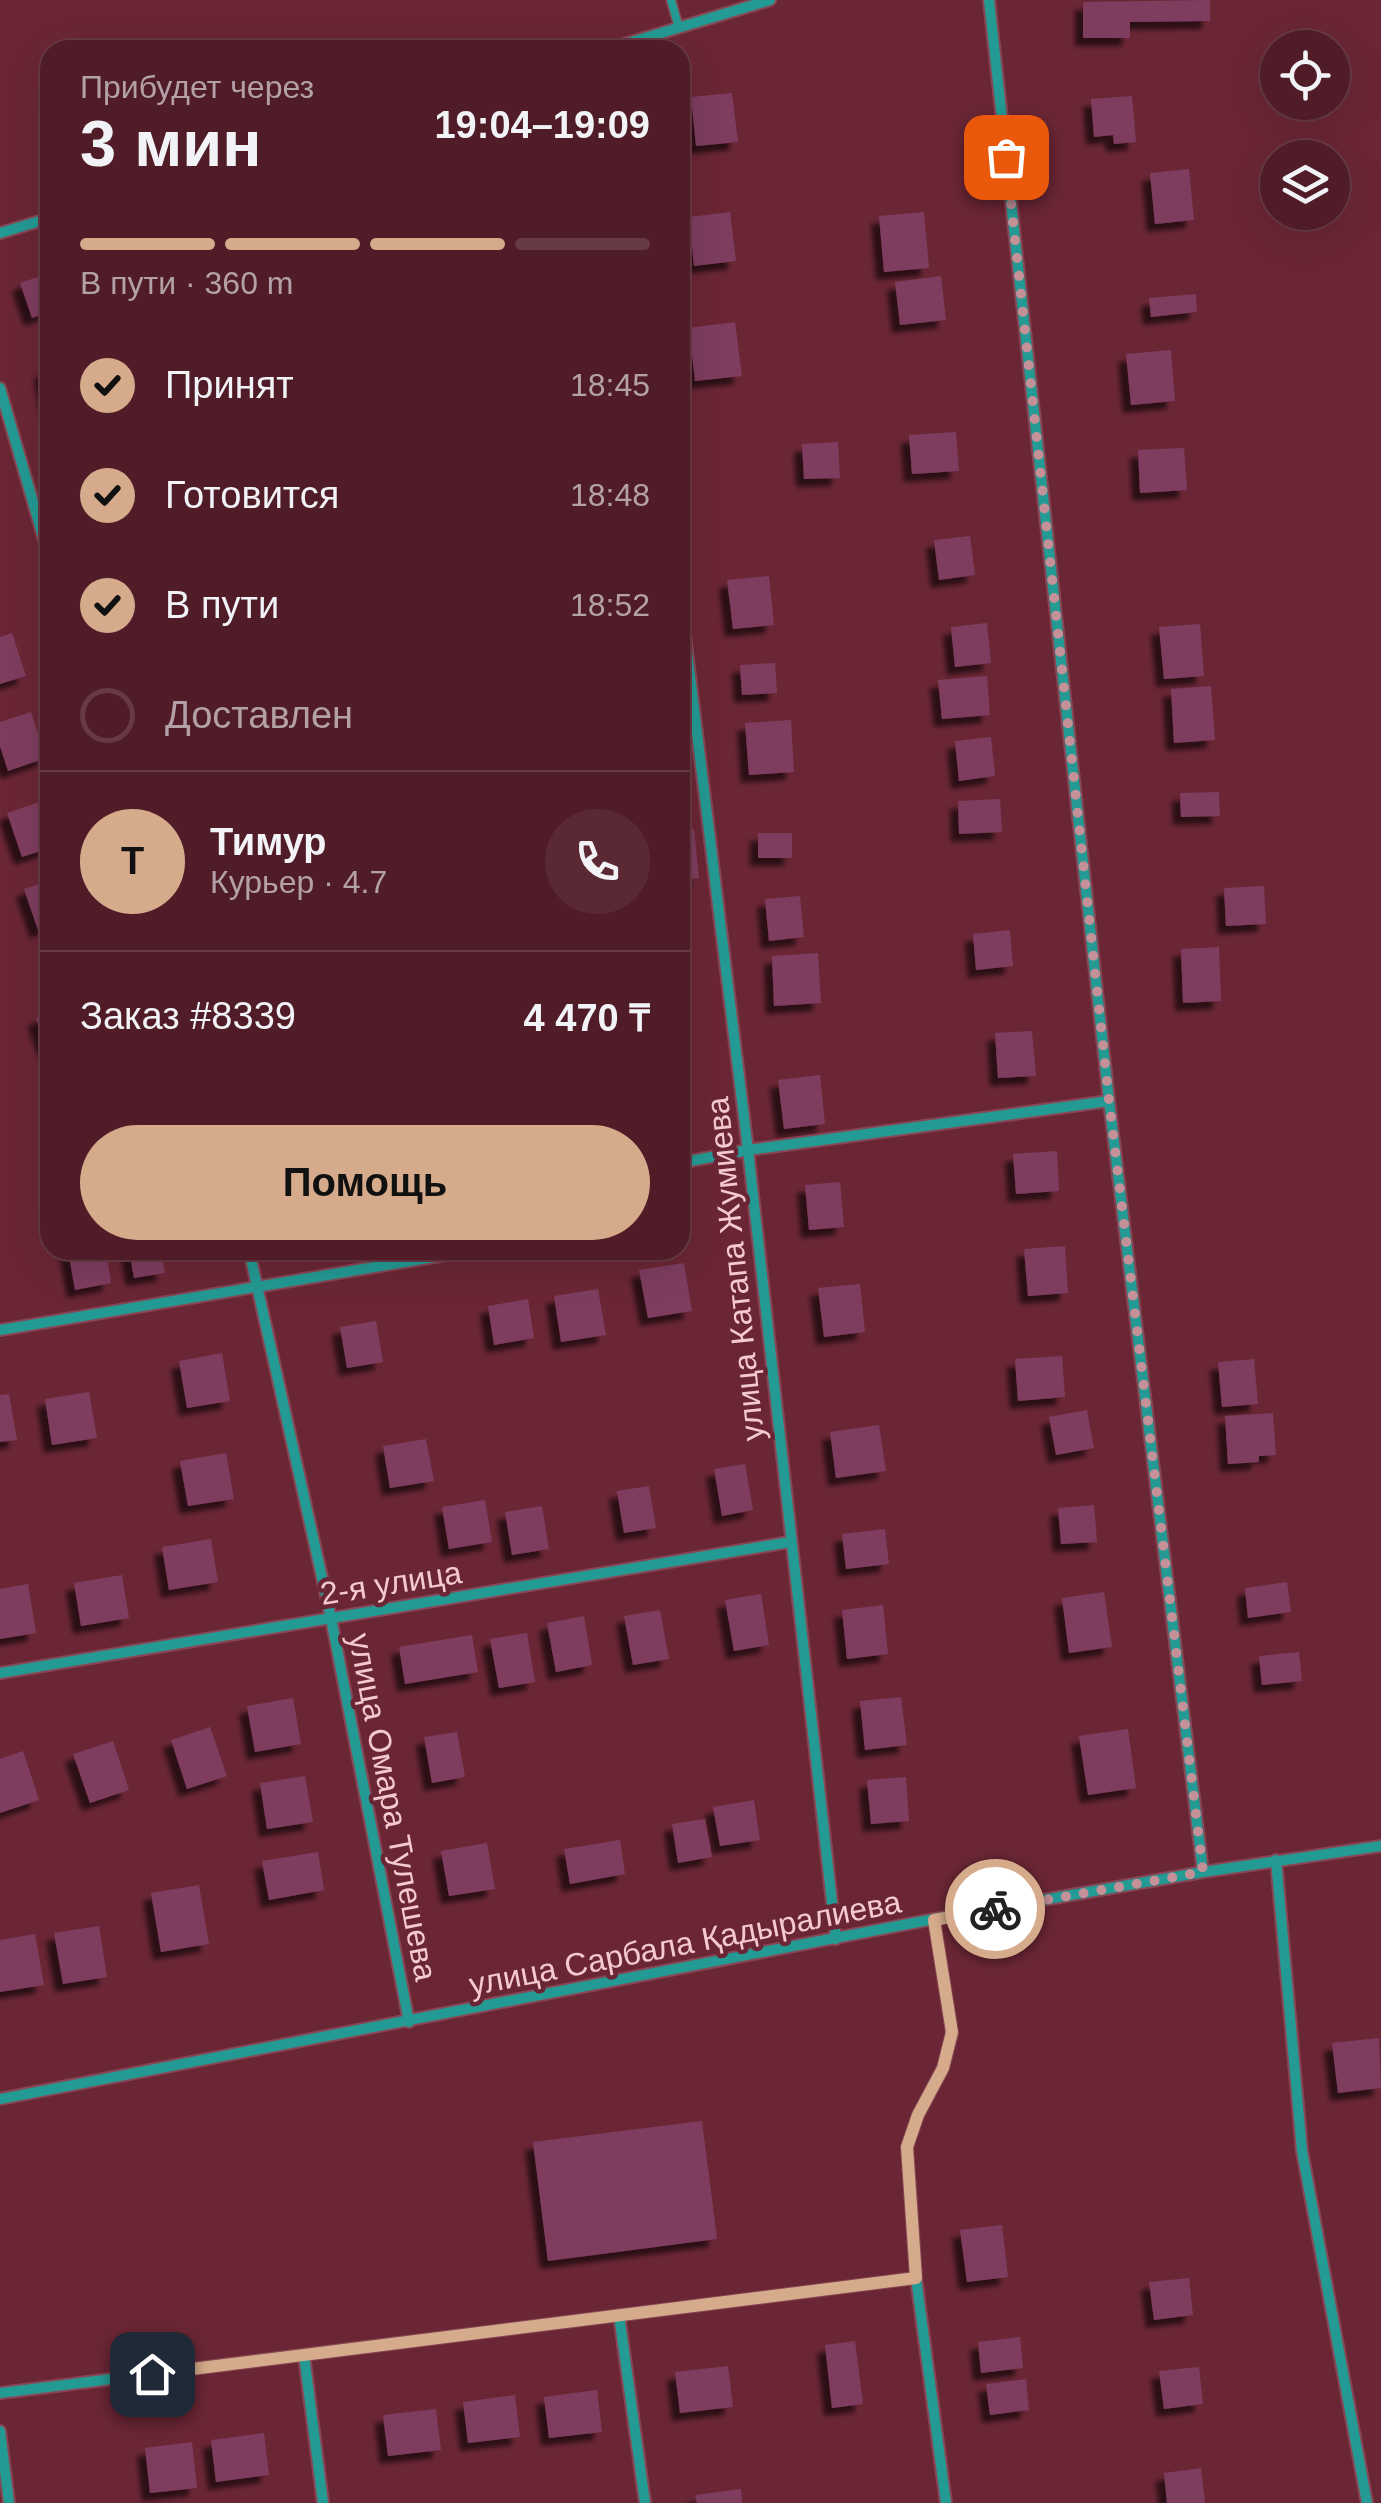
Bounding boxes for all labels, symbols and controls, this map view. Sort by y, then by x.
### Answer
map controls [1260,30,1350,230]
button: locate [1260,30,1350,120]
text: Прибудет через [80,69,314,105]
text: 19:04–19:09 [434,104,650,146]
text: 3 мин [80,107,262,180]
pin [964,115,1049,200]
icon: bag [979,130,1034,185]
button: layers [1260,140,1350,230]
text: В пути · 360 m [80,265,293,301]
icon: check [80,358,135,413]
text: Принят [165,364,294,406]
text: 18:45 [570,367,650,403]
icon: check [80,468,135,523]
text: Готовится [165,474,339,516]
text: 18:48 [570,477,650,513]
icon: check [80,578,135,633]
text: В пути [165,584,279,626]
text: 18:52 [570,587,650,623]
text: Доставлен [165,694,353,736]
button: phone [545,809,650,914]
text: Тимур [210,821,327,863]
text: Т [121,840,144,882]
text: Курьер · 4.7 [210,864,387,900]
text: Заказ #8339 [80,995,296,1037]
text: 4 470 ₸ [524,997,650,1039]
street label: улица Катапа Жумиева [699,1095,771,1443]
button: Помощь [80,1125,650,1240]
street label: 2-я улица [318,1554,464,1612]
street label: улица Омара Тулешева [342,1630,444,1984]
courier [945,1859,1045,1959]
icon: bike [968,1882,1023,1937]
street label: улица Сарбала Қадыралиева [466,1883,904,2003]
pin [110,2332,195,2417]
icon: home [125,2347,180,2402]

